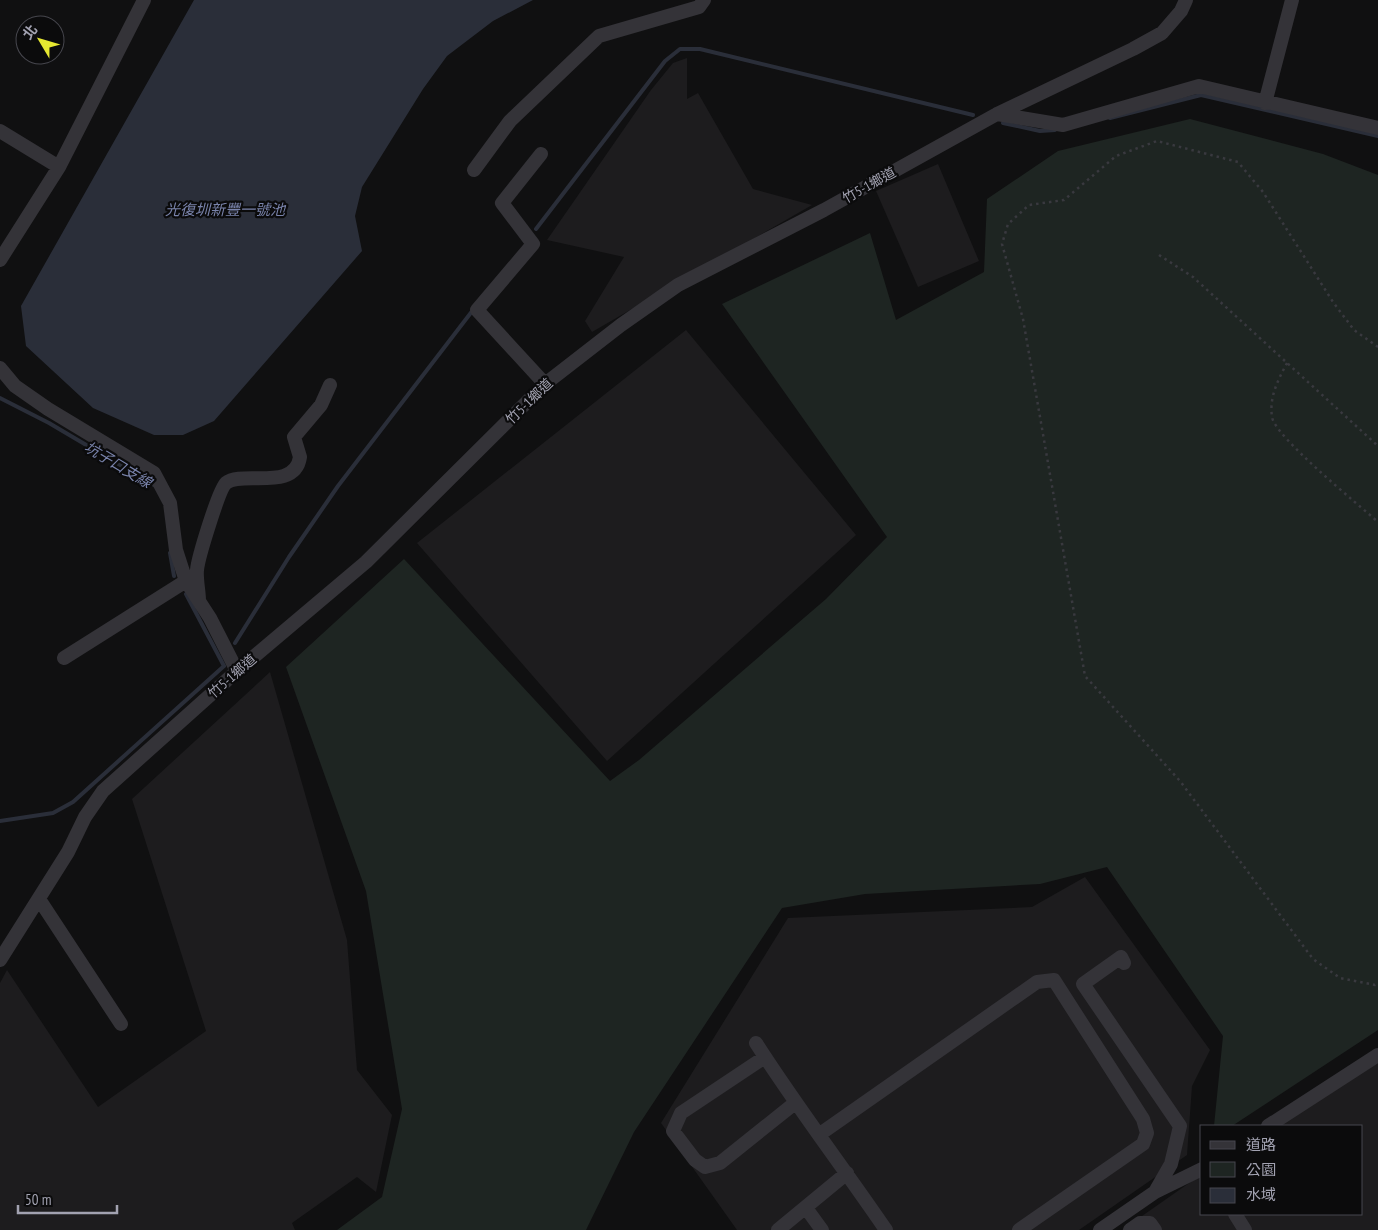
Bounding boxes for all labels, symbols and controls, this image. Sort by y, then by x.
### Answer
north arrow [15,15,65,65]
text: 北 [18,21,41,43]
street label: 竹5-1鄉道 [839,163,899,207]
water label: 光復圳新豐一號池 [165,200,287,219]
street label: 竹5-1鄉道 [502,374,556,428]
water label: 坑子口支線 [81,437,157,493]
street label: 竹5-1鄉道 [204,650,260,702]
legend [1200,1125,1363,1215]
text: 道路 [1246,1135,1276,1154]
text: 公園 [1246,1160,1276,1179]
scale bar [18,1182,116,1214]
text: 水域 [1246,1185,1276,1204]
text: 50 m [25,1190,51,1209]

